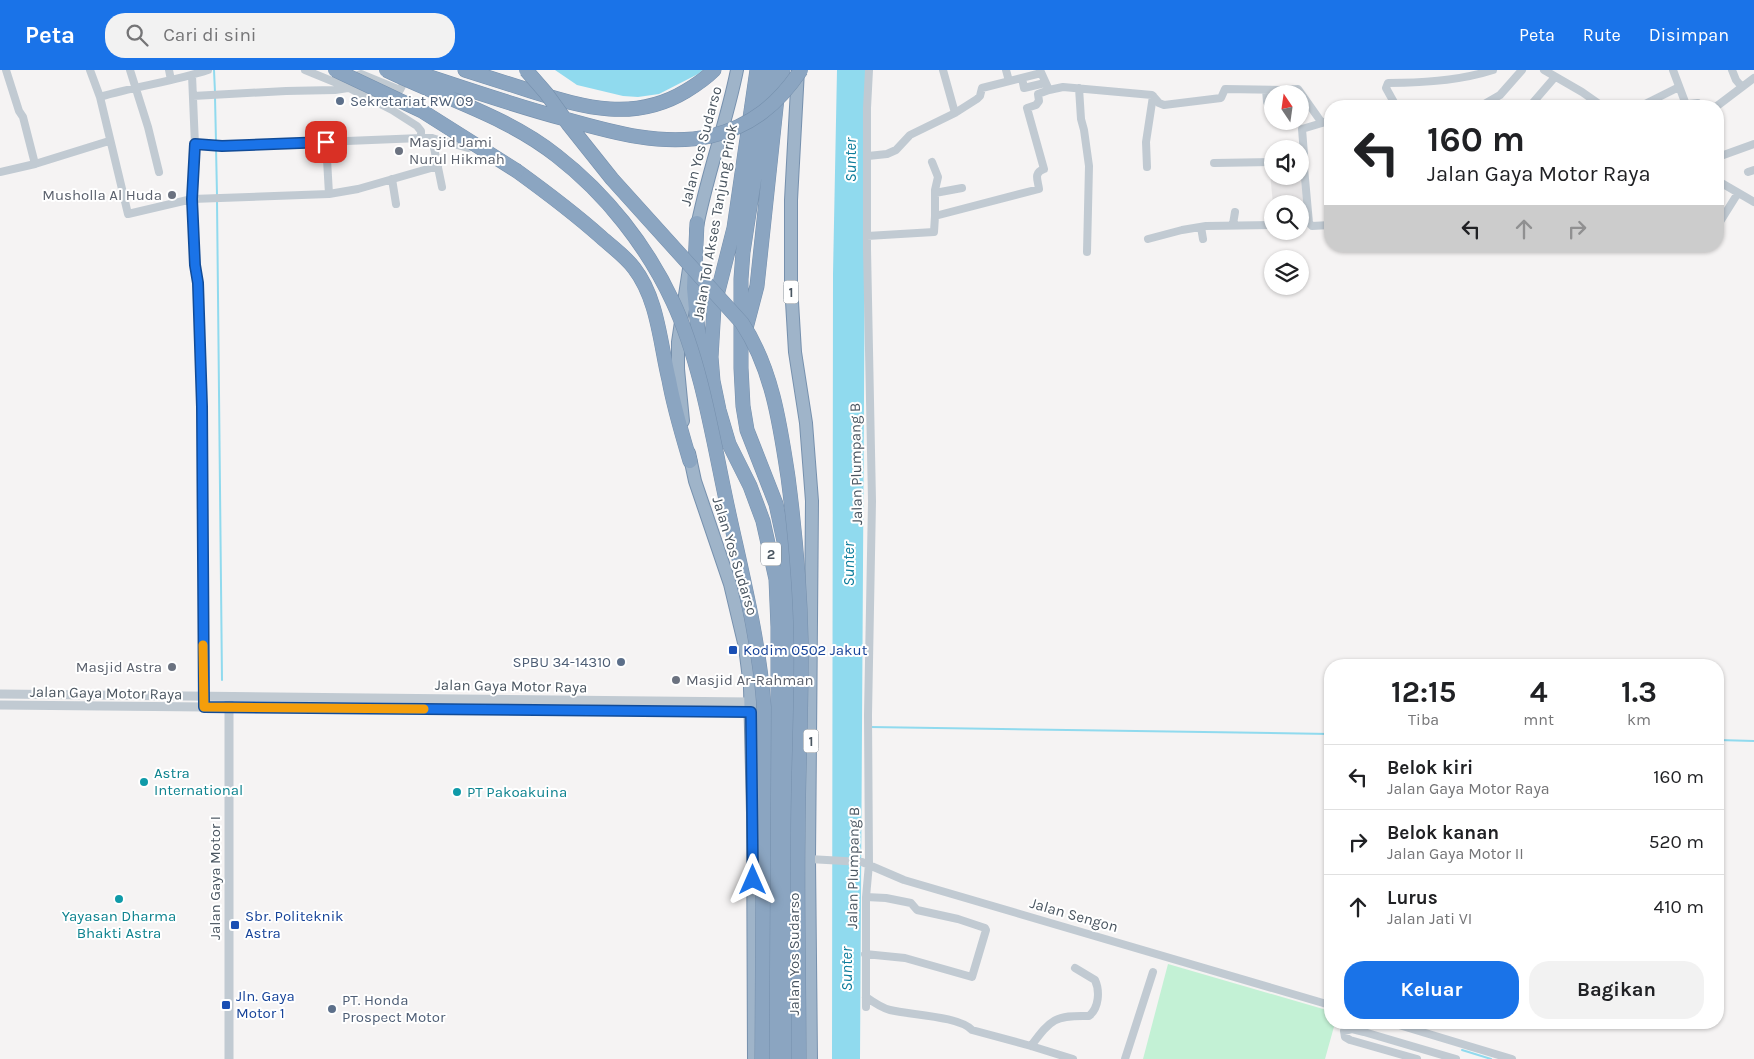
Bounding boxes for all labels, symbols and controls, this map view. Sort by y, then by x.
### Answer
search box [105,13,455,58]
text: Peta [25,21,75,49]
icon: search [123,21,151,49]
text: Cari di sini [163,24,257,46]
text: Peta [1519,24,1555,46]
text: Rute [1583,24,1621,46]
text: Disimpan [1649,24,1729,46]
street label: Jalan Yos Sudarso [676,84,726,208]
north arrow [1264,85,1309,130]
map controls [1264,85,1309,295]
place label: Sekretariat RW 09 [350,92,473,110]
marker: Sekretariat RW 09 [334,95,346,107]
text: 160 m [1427,119,1525,160]
icon: left [1344,120,1409,185]
pin [305,121,347,163]
street label: Jalan Tol Akses Tanjung Priok [689,122,741,322]
icon: arrive [312,128,340,156]
place label: Masjid Jami Nurul Hikmah [409,133,505,168]
water label: Sunter [841,137,860,182]
button: sound [1264,140,1309,185]
marker: Masjid Jami Nurul Hikmah [393,145,405,157]
text: Jalan Gaya Motor Raya [1427,161,1651,187]
place label: Musholla Al Huda [42,186,162,204]
marker: Musholla Al Huda [166,189,178,201]
button: search [1264,195,1309,240]
icon: left [1457,215,1485,243]
icon: ahead [1510,215,1538,243]
icon: right [1563,215,1591,243]
button: layers [1264,250,1309,295]
road number: 1 [784,280,798,303]
street label: Jalan Plumpang B [846,403,866,525]
street label: Jalan Yos Sudarso [708,495,762,617]
water label: Sunter [839,541,858,586]
road number: 2 [761,542,781,566]
place label: Kodim 0502 Jakut [743,641,868,659]
marker: Kodim 0502 Jakut [727,644,739,656]
place label: SPBU 34-14310 [512,653,611,671]
marker: SPBU 34-14310 [615,656,627,668]
place label: Masjid Astra [76,658,162,676]
marker: Masjid Astra [166,661,178,673]
place label: Masjid Ar-Rahman [686,671,814,689]
marker: Masjid Ar-Rahman [670,674,682,686]
text: 12:15 [1391,674,1456,710]
text: 4 [1530,674,1548,710]
text: 1.3 [1621,674,1657,710]
street label: Jalan Gaya Motor Raya [435,676,587,696]
street label: Jalan Gaya Motor Raya [30,683,182,703]
text: Tiba [1408,710,1439,729]
text: mnt [1523,710,1554,729]
text: km [1627,710,1651,729]
road number: 1 [804,729,818,752]
text: Belok kiri [1387,757,1473,779]
icon: left [1344,763,1372,791]
place label: Astra International [154,764,243,799]
text: 160 m [1653,766,1704,788]
marker: Astra International [138,776,150,788]
text: Jalan Gaya Motor Raya [1387,779,1550,798]
place label: PT Pakoakuina [467,783,567,801]
marker: PT Pakoakuina [451,786,463,798]
street label: Jalan Plumpang B [843,807,863,929]
street label: Jalan Gaya Motor I [206,816,224,940]
text: Belok kanan [1387,822,1499,844]
icon: right [1344,828,1372,856]
text: 520 m [1649,831,1704,853]
text: Jalan Gaya Motor II [1387,844,1524,863]
position arrow [726,853,778,905]
text: Lurus [1387,887,1438,909]
street label: Jalan Yos Sudarso [785,892,803,1016]
marker: Yayasan Dharma Bhakti Astra [113,893,125,905]
icon: ahead [1344,893,1372,921]
street label: Jalan Sengon [1028,894,1120,936]
text: 410 m [1654,896,1704,918]
place label: Yayasan Dharma Bhakti Astra [62,907,176,942]
place label: Sbr. Politeknik Astra [245,907,344,942]
text: Jalan Jati VI [1387,909,1472,928]
marker: Sbr. Politeknik Astra [229,919,241,931]
water label: Sunter [837,946,856,991]
button: Keluar [1344,961,1519,1019]
button: Bagikan [1529,961,1704,1019]
place label: Jln. Gaya Motor 1 [236,987,295,1022]
place label: PT. Honda Prospect Motor [342,991,446,1026]
marker: Jln. Gaya Motor 1 [220,999,232,1011]
marker: PT. Honda Prospect Motor [326,1003,338,1015]

